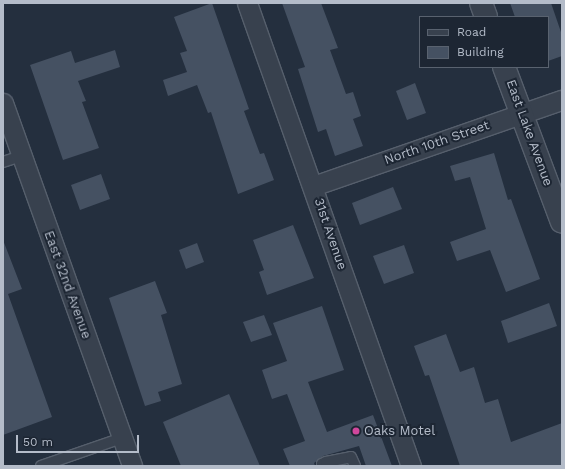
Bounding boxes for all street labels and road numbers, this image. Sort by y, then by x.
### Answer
street label: East Lake Avenue [502,77,556,189]
street label: North 10th Street [382,118,492,168]
street label: 31st Avenue [310,196,350,272]
street label: East 32nd Avenue [40,229,94,341]

